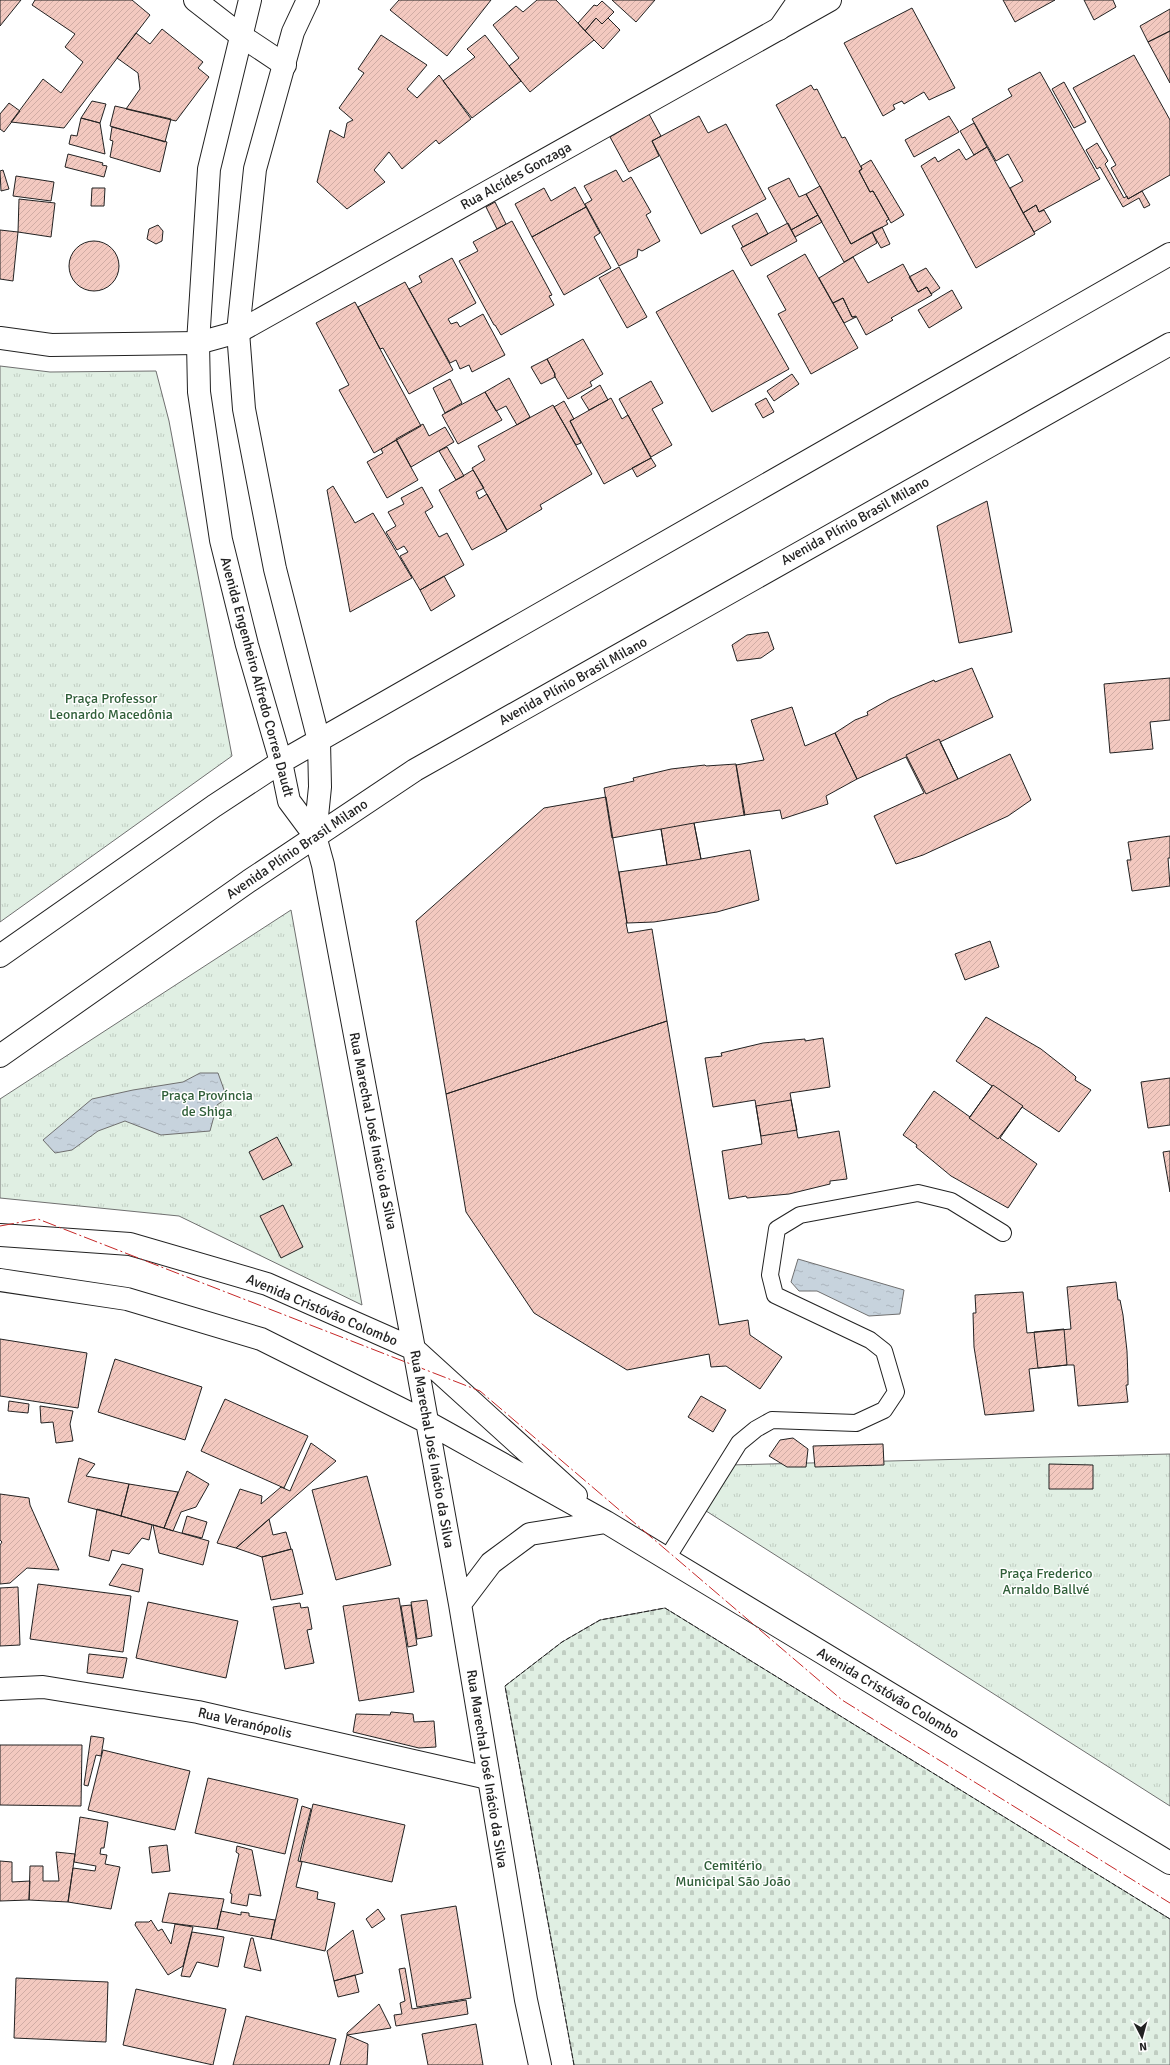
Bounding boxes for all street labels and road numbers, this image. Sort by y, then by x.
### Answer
street label: Rua Alcídes Gonzaga [458,138,574,214]
street label: Avenida Plínio Brasil Milano [778,473,932,569]
street label: Avenida Engenheiro Alfredo Correa Daudt [217,555,297,799]
street label: Avenida Plínio Brasil Milano [496,633,650,729]
street label: Avenida Plínio Brasil Milano [223,795,371,903]
street label: Rua Marechal José Inácio da Silva [345,1031,401,1231]
street label: Avenida Cristóvão Colombo [244,1270,400,1350]
street label: Rua Marechal José Inácio da Silva [406,1349,458,1549]
street label: Avenida Cristóvão Colombo [814,1644,962,1742]
street label: Rua Marechal José Inácio da Silva [463,1669,511,1869]
street label: Rua Veranópolis [196,1704,294,1742]

